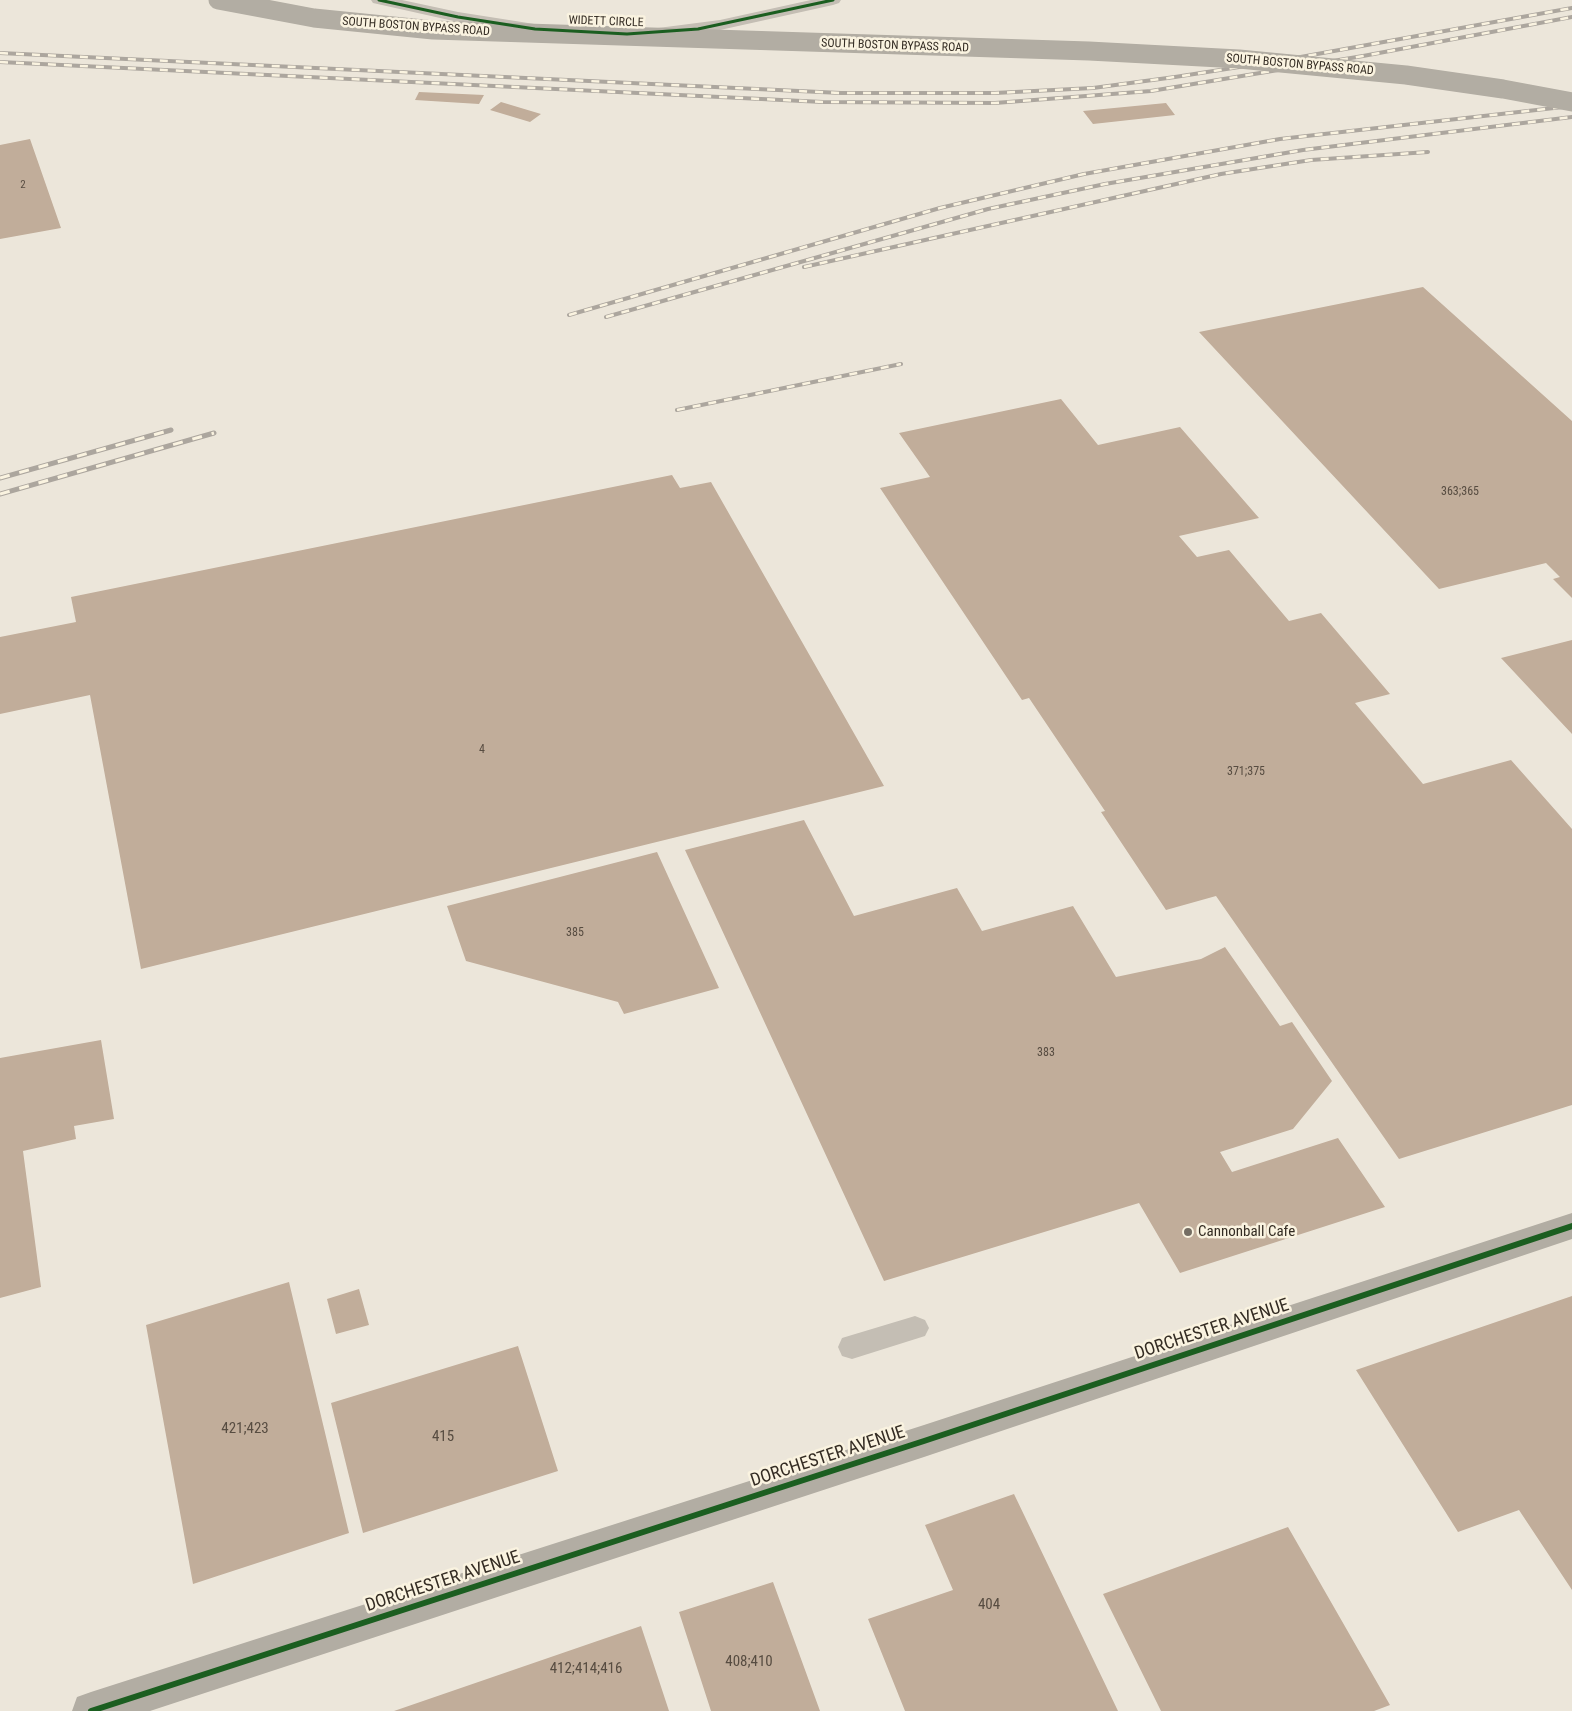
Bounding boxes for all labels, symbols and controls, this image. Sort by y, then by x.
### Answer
street label: WIDETT CIRCLE [568,13,644,31]
street label: SOUTH BOSTON BYPASS ROAD [342,15,490,39]
street label: SOUTH BOSTON BYPASS ROAD [821,36,969,56]
street label: SOUTH BOSTON BYPASS ROAD [1226,51,1374,79]
house number: 2 [20,178,26,192]
house number: 363;365 [1441,485,1479,499]
house number: 4 [479,743,485,757]
house number: 371;375 [1227,765,1265,779]
house number: 385 [566,926,584,940]
house number: 383 [1037,1046,1055,1060]
place label: Cannonball Cafe [1198,1223,1295,1241]
marker: Cannonball Cafe [1182,1226,1194,1238]
street label: DORCHESTER AVENUE [1132,1295,1292,1365]
house number: 421;423 [221,1420,269,1438]
street label: DORCHESTER AVENUE [748,1422,908,1492]
house number: 415 [432,1428,454,1446]
street label: DORCHESTER AVENUE [363,1547,523,1617]
house number: 404 [978,1596,1000,1614]
house number: 408;410 [725,1653,773,1671]
house number: 412;414;416 [550,1660,622,1678]

